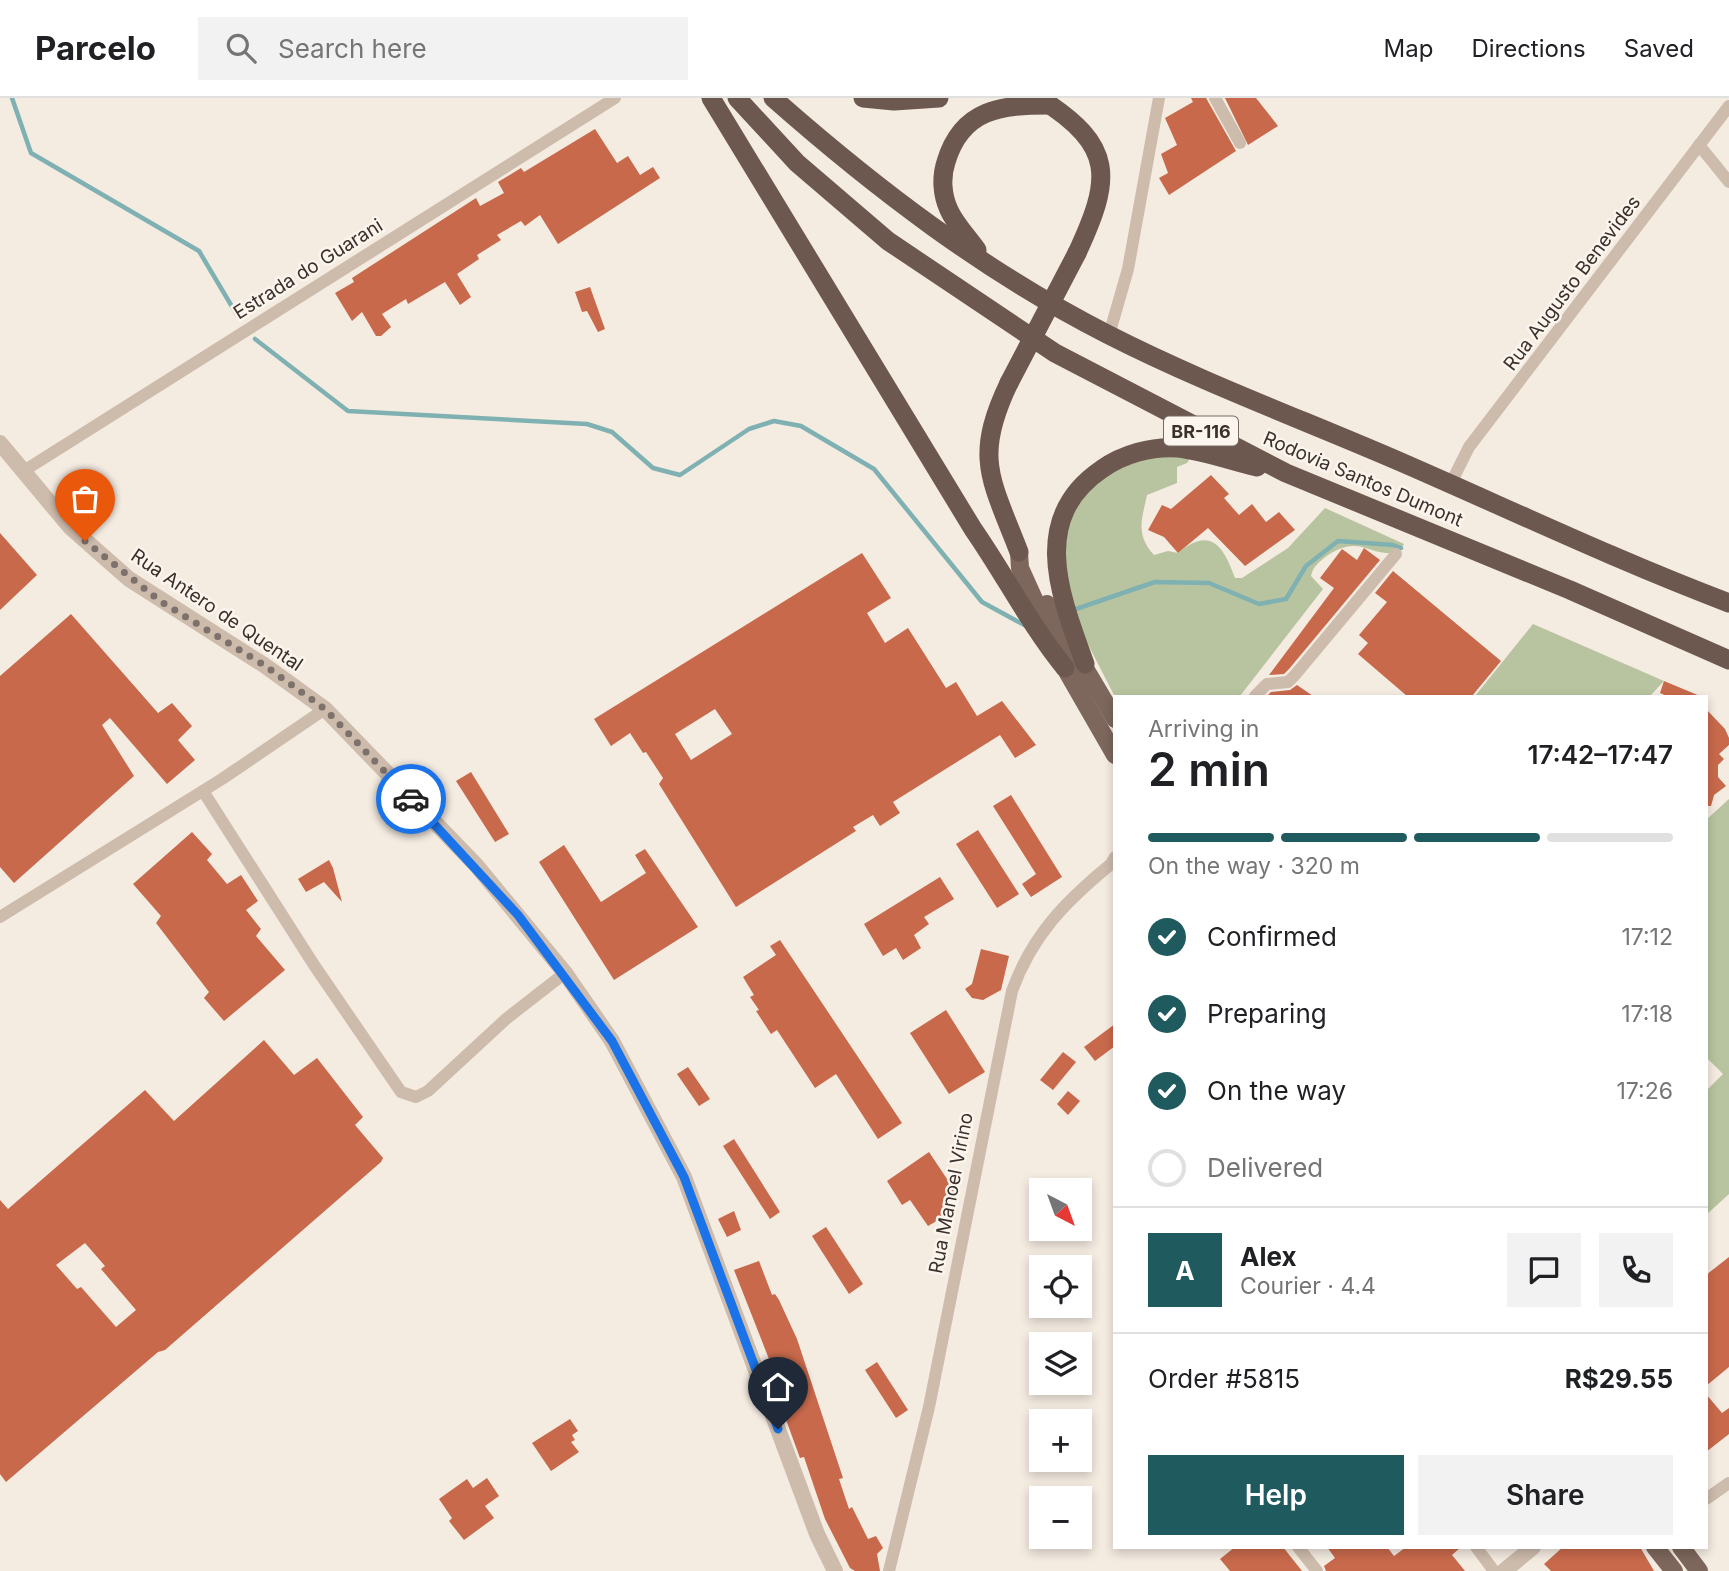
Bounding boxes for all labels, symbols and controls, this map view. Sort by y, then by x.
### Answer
search box [198,17,688,80]
text: Parcelo [35,28,156,68]
icon: search [222,29,260,67]
text: Search here [278,33,427,64]
text: Map [1384,34,1433,63]
text: Directions [1471,34,1586,63]
text: Saved [1624,34,1694,63]
street label: Rua Augusto Benevides [1499,191,1645,375]
street label: Estrada do Guarani [229,214,387,324]
road number: BR-116 [1164,416,1238,446]
street label: Rodovia Santos Dumont [1260,426,1466,532]
pin [55,469,115,541]
icon: bag [66,480,104,518]
street label: Rua Antero de Quental [127,544,307,676]
text: Arriving in [1148,715,1259,743]
text: 17:42–17:47 [1527,739,1673,770]
text: 2 min [1148,741,1270,797]
courier [376,764,446,834]
icon: car [392,780,430,818]
text: On the way · 320 m [1148,852,1360,880]
icon: check [1148,918,1186,956]
text: Confirmed [1207,921,1337,952]
text: 17:12 [1621,923,1673,951]
icon: check [1148,995,1186,1033]
text: Preparing [1207,998,1327,1029]
text: 17:18 [1621,1000,1673,1028]
icon: check [1148,1072,1186,1110]
text: On the way [1207,1075,1346,1106]
text: 17:26 [1616,1077,1673,1105]
street label: Rua Manoel Virino [924,1111,978,1275]
text: Delivered [1207,1152,1323,1183]
north arrow [1029,1178,1092,1241]
map controls [1029,1178,1092,1549]
button: chat [1507,1233,1581,1307]
button: phone [1599,1233,1673,1307]
text: Alex [1240,1241,1297,1272]
button: locate [1029,1255,1092,1318]
text: A [1175,1255,1195,1286]
text: Courier · 4.4 [1240,1272,1376,1300]
button: layers [1029,1332,1092,1395]
pin [748,1357,808,1429]
text: Order #5815 [1148,1363,1300,1394]
text: R$29.55 [1565,1363,1673,1394]
icon: home [759,1368,797,1406]
button: + [1029,1409,1092,1472]
button: Help [1148,1455,1404,1535]
button: Share [1418,1455,1673,1535]
button: − [1029,1486,1092,1549]

